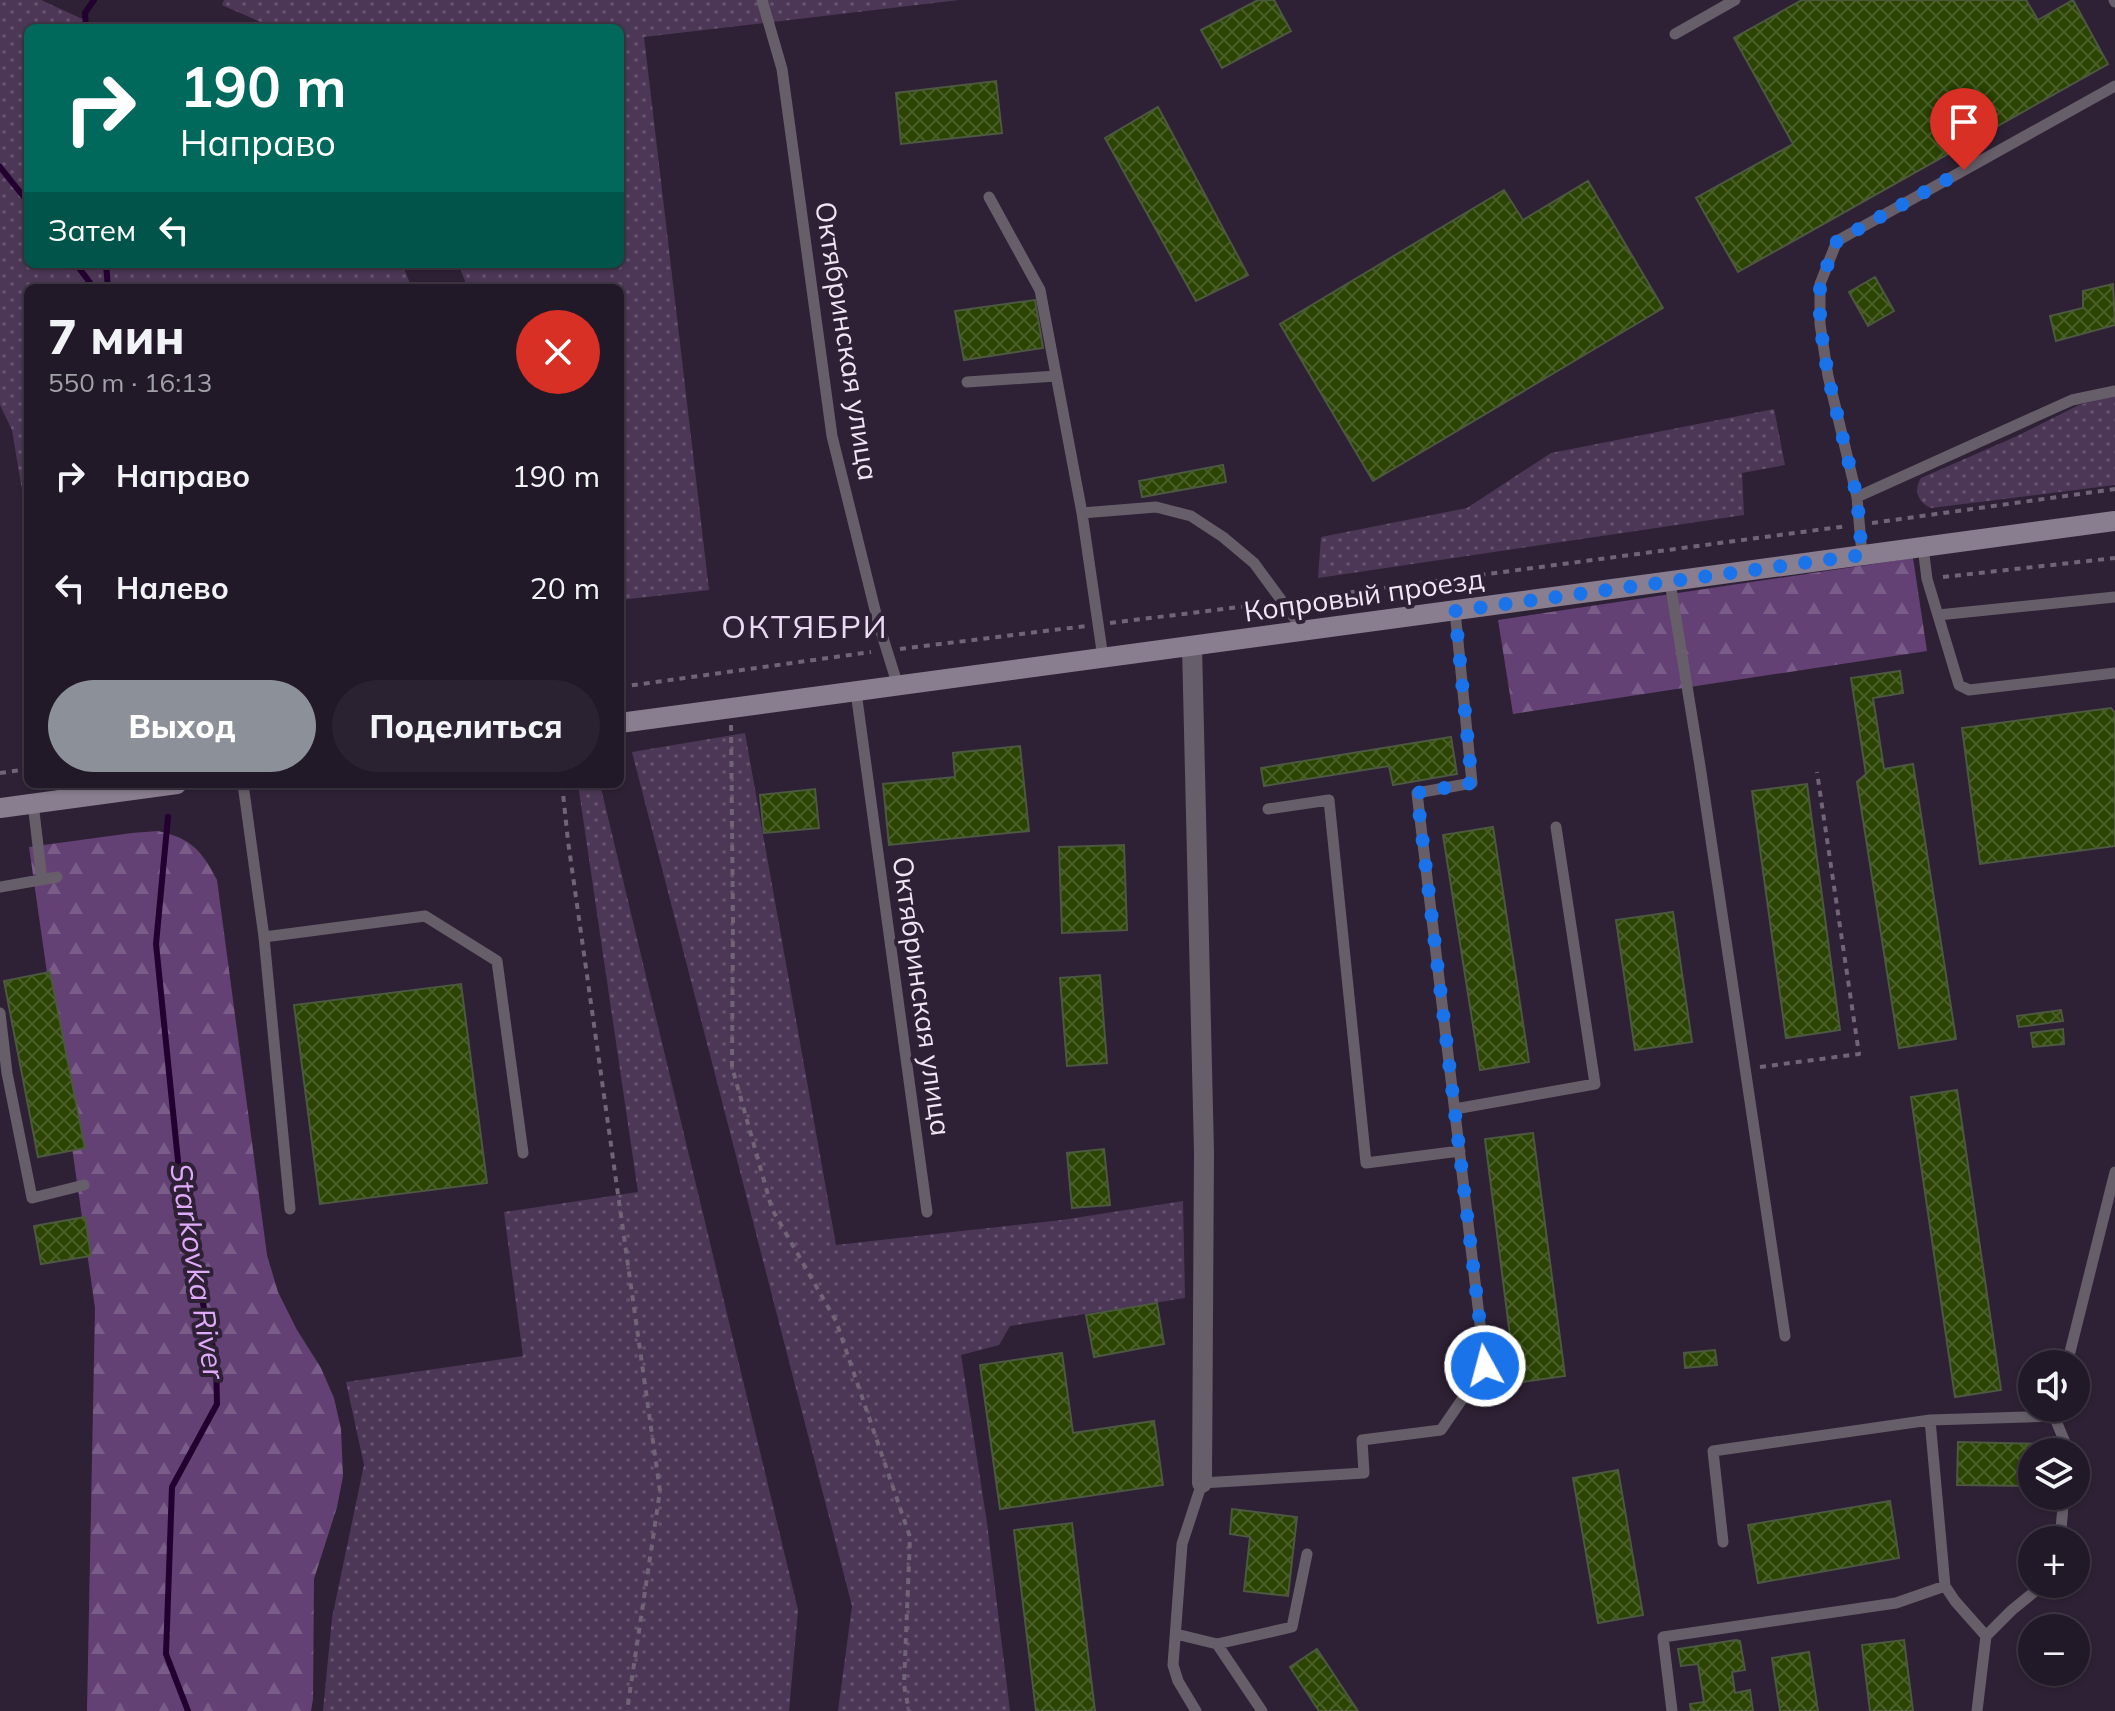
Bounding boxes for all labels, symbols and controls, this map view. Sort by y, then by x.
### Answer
text: 190 m [180,51,347,121]
icon: right [48,56,152,160]
pin [1930,88,1998,170]
icon: arrive [1942,100,1986,144]
text: Направо [180,120,336,165]
street label: Октябринская улица [808,199,887,483]
icon: left [152,208,196,252]
text: Затем [48,211,136,249]
text: 7 мин [48,306,185,366]
button: close [516,310,600,394]
text: 550 m · 16:13 [48,366,212,399]
icon: right [48,454,92,498]
text: Направо [116,457,250,495]
text: 190 m [512,457,600,495]
street label: Копровый проезд [1242,560,1486,629]
icon: left [48,566,92,610]
text: Налево [116,569,229,607]
text: 20 m [530,569,600,607]
district label: ОКТЯБРИ [721,606,889,646]
button: Выход [48,680,316,772]
button: Поделиться [332,680,600,772]
street label: Октябринская улица [886,854,959,1138]
water label: Starkovka River [162,1160,234,1383]
position arrow [1443,1324,1527,1408]
map controls [2018,1350,2090,1686]
button: sound [2018,1350,2090,1422]
button: layers [2018,1438,2090,1510]
button: + [2018,1526,2090,1598]
button: − [2018,1614,2090,1686]

